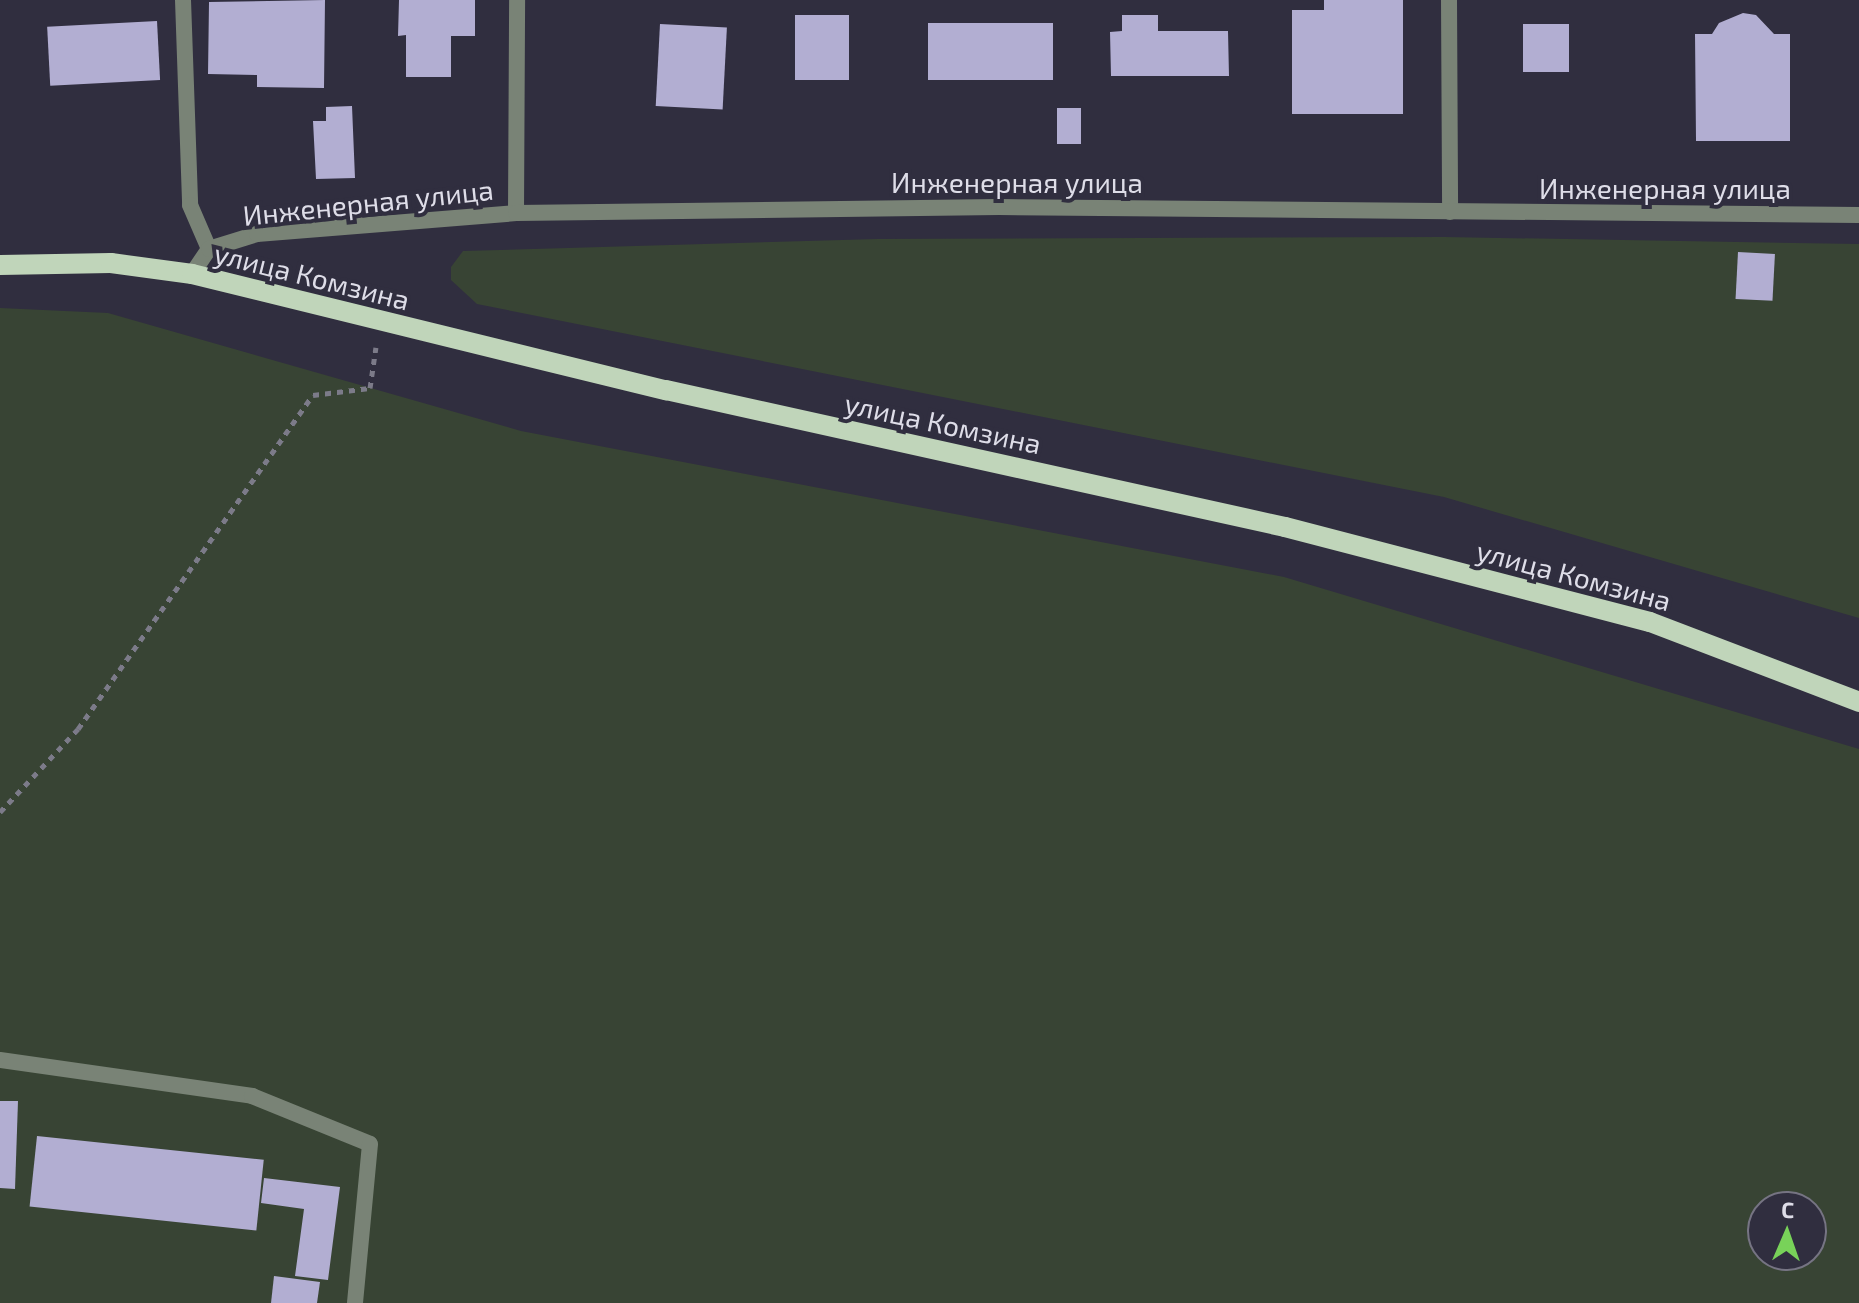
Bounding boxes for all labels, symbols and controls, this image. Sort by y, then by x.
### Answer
street label: Инженерная улица [891,165,1143,199]
street label: Инженерная улица [1539,171,1791,205]
street label: Инженерная улица [241,172,495,232]
street label: улица Комзина [211,235,413,317]
street label: улица Комзина [842,386,1044,460]
street label: улица Комзина [1473,533,1675,617]
north arrow [1747,1191,1827,1271]
text: С [1781,1196,1795,1222]

